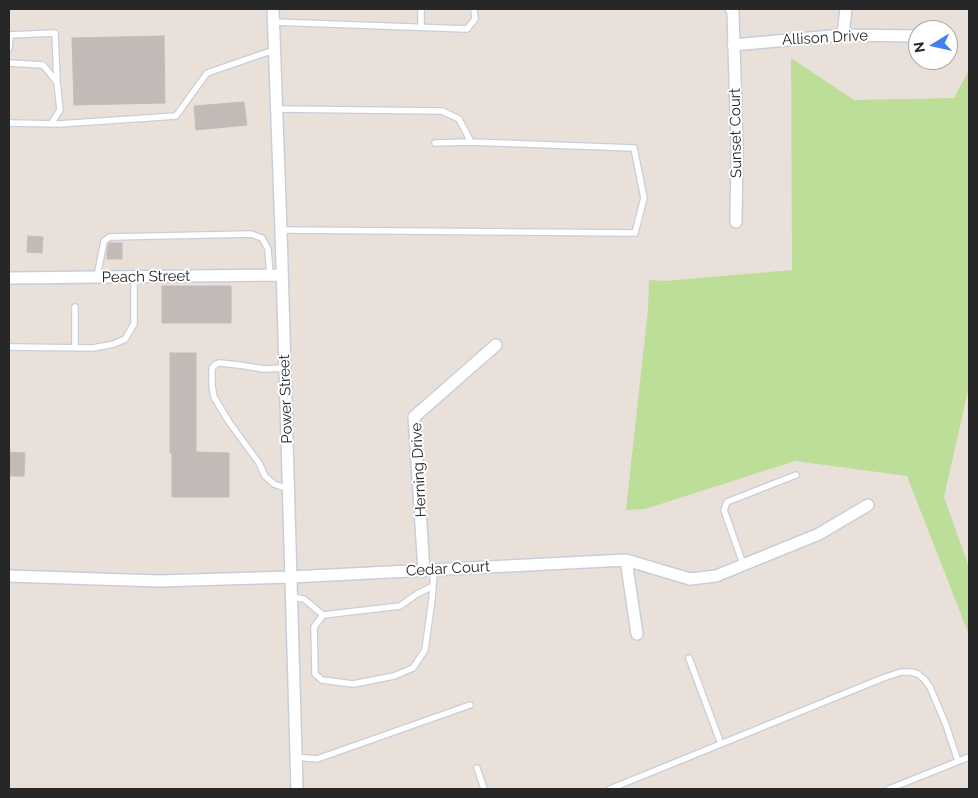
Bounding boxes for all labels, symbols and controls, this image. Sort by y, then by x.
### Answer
north arrow [908,20,958,70]
street label: Allison Drive [782,27,868,49]
text: N [910,41,928,54]
street label: Sunset Court [726,88,746,178]
street label: Peach Street [102,267,190,287]
street label: Power Street [275,354,297,444]
street label: Herning Drive [408,422,430,518]
street label: Cedar Court [406,558,490,580]

